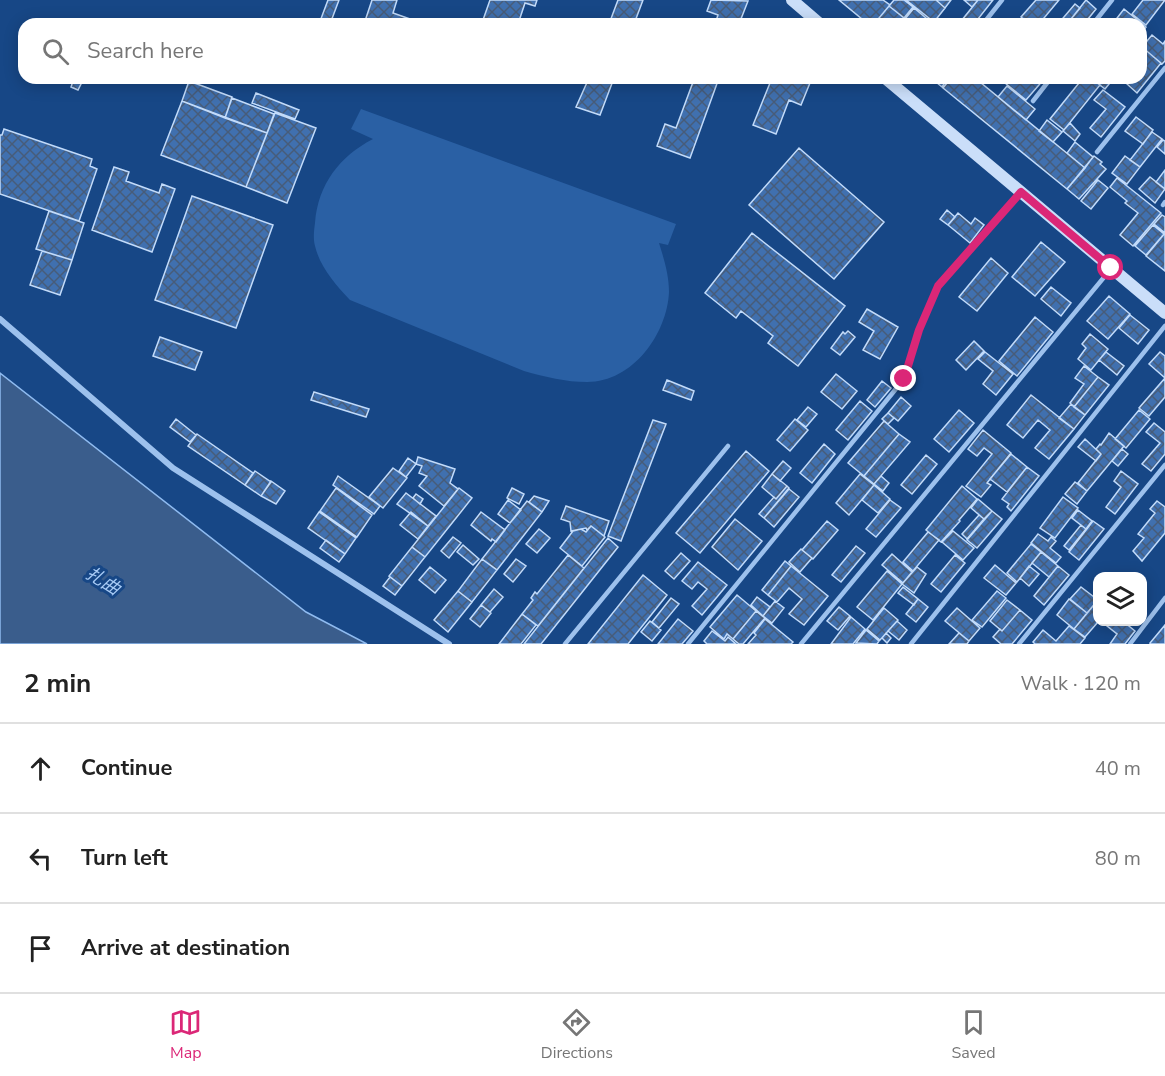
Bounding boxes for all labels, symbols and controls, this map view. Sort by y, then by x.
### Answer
search box [18,18,1147,84]
icon: search [39,35,72,68]
text: Search here [87,36,204,66]
route start [1097,254,1123,280]
route end [890,365,916,391]
water label: 扎曲 [81,561,126,602]
map controls [1093,572,1147,626]
button: layers [1093,572,1147,626]
text: 2 min [24,666,91,701]
text: Walk · 120 m [1021,670,1141,697]
icon: ahead [24,752,57,785]
text: Continue [81,753,172,783]
text: 40 m [1095,755,1141,782]
icon: left [24,842,57,875]
text: Turn left [81,843,168,873]
text: 80 m [1095,845,1141,872]
icon: arrive [24,932,57,965]
text: Arrive at destination [81,933,290,963]
tab: Map [169,1006,202,1064]
tab: Directions [541,1006,613,1064]
tab: Saved [952,1006,996,1064]

